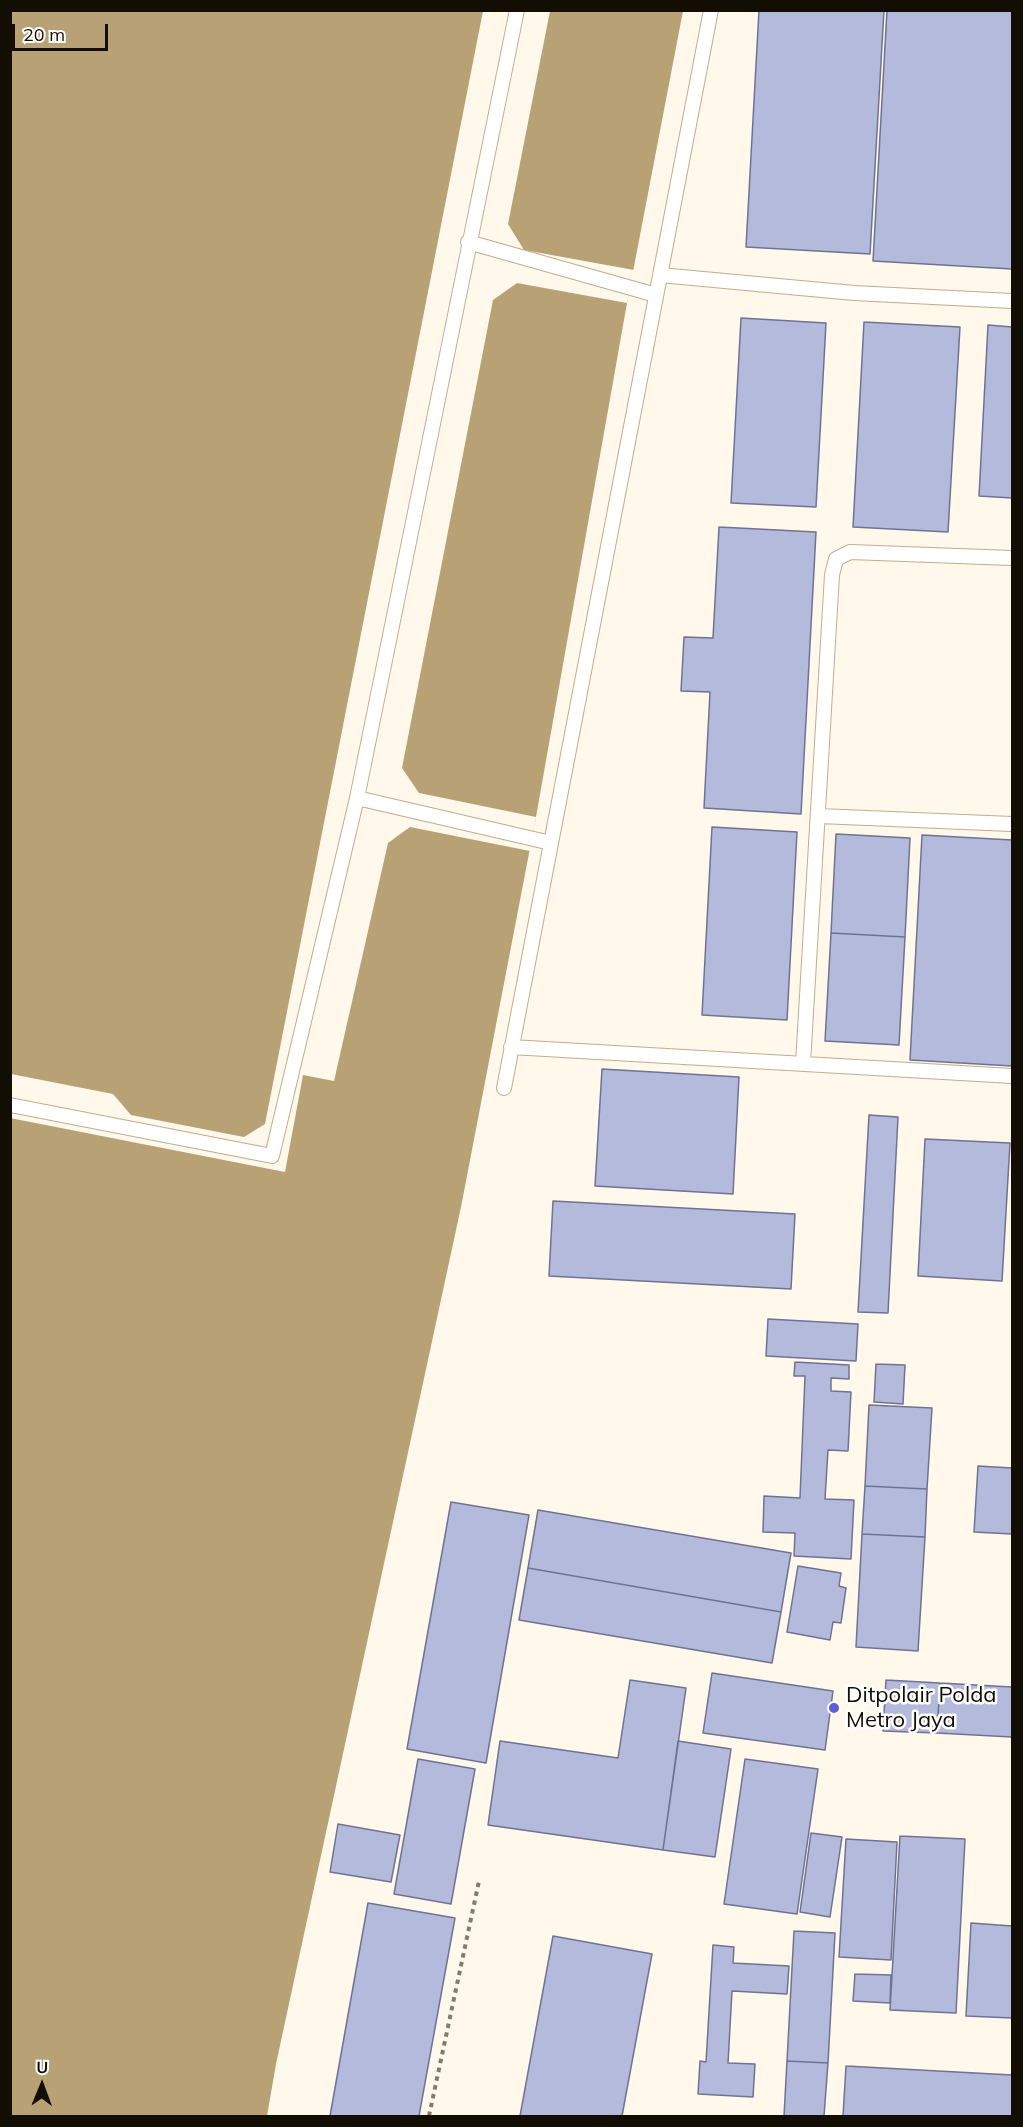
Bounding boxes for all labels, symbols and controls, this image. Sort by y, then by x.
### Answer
scale bar [15,12,111,50]
text: 20 m [23,23,65,46]
place label: Ditpolair Polda Metro Jaya [846,1682,997,1734]
marker: Ditpolair Polda Metro Jaya [827,1701,841,1715]
north arrow [12,2055,72,2115]
text: U [36,2057,48,2077]

